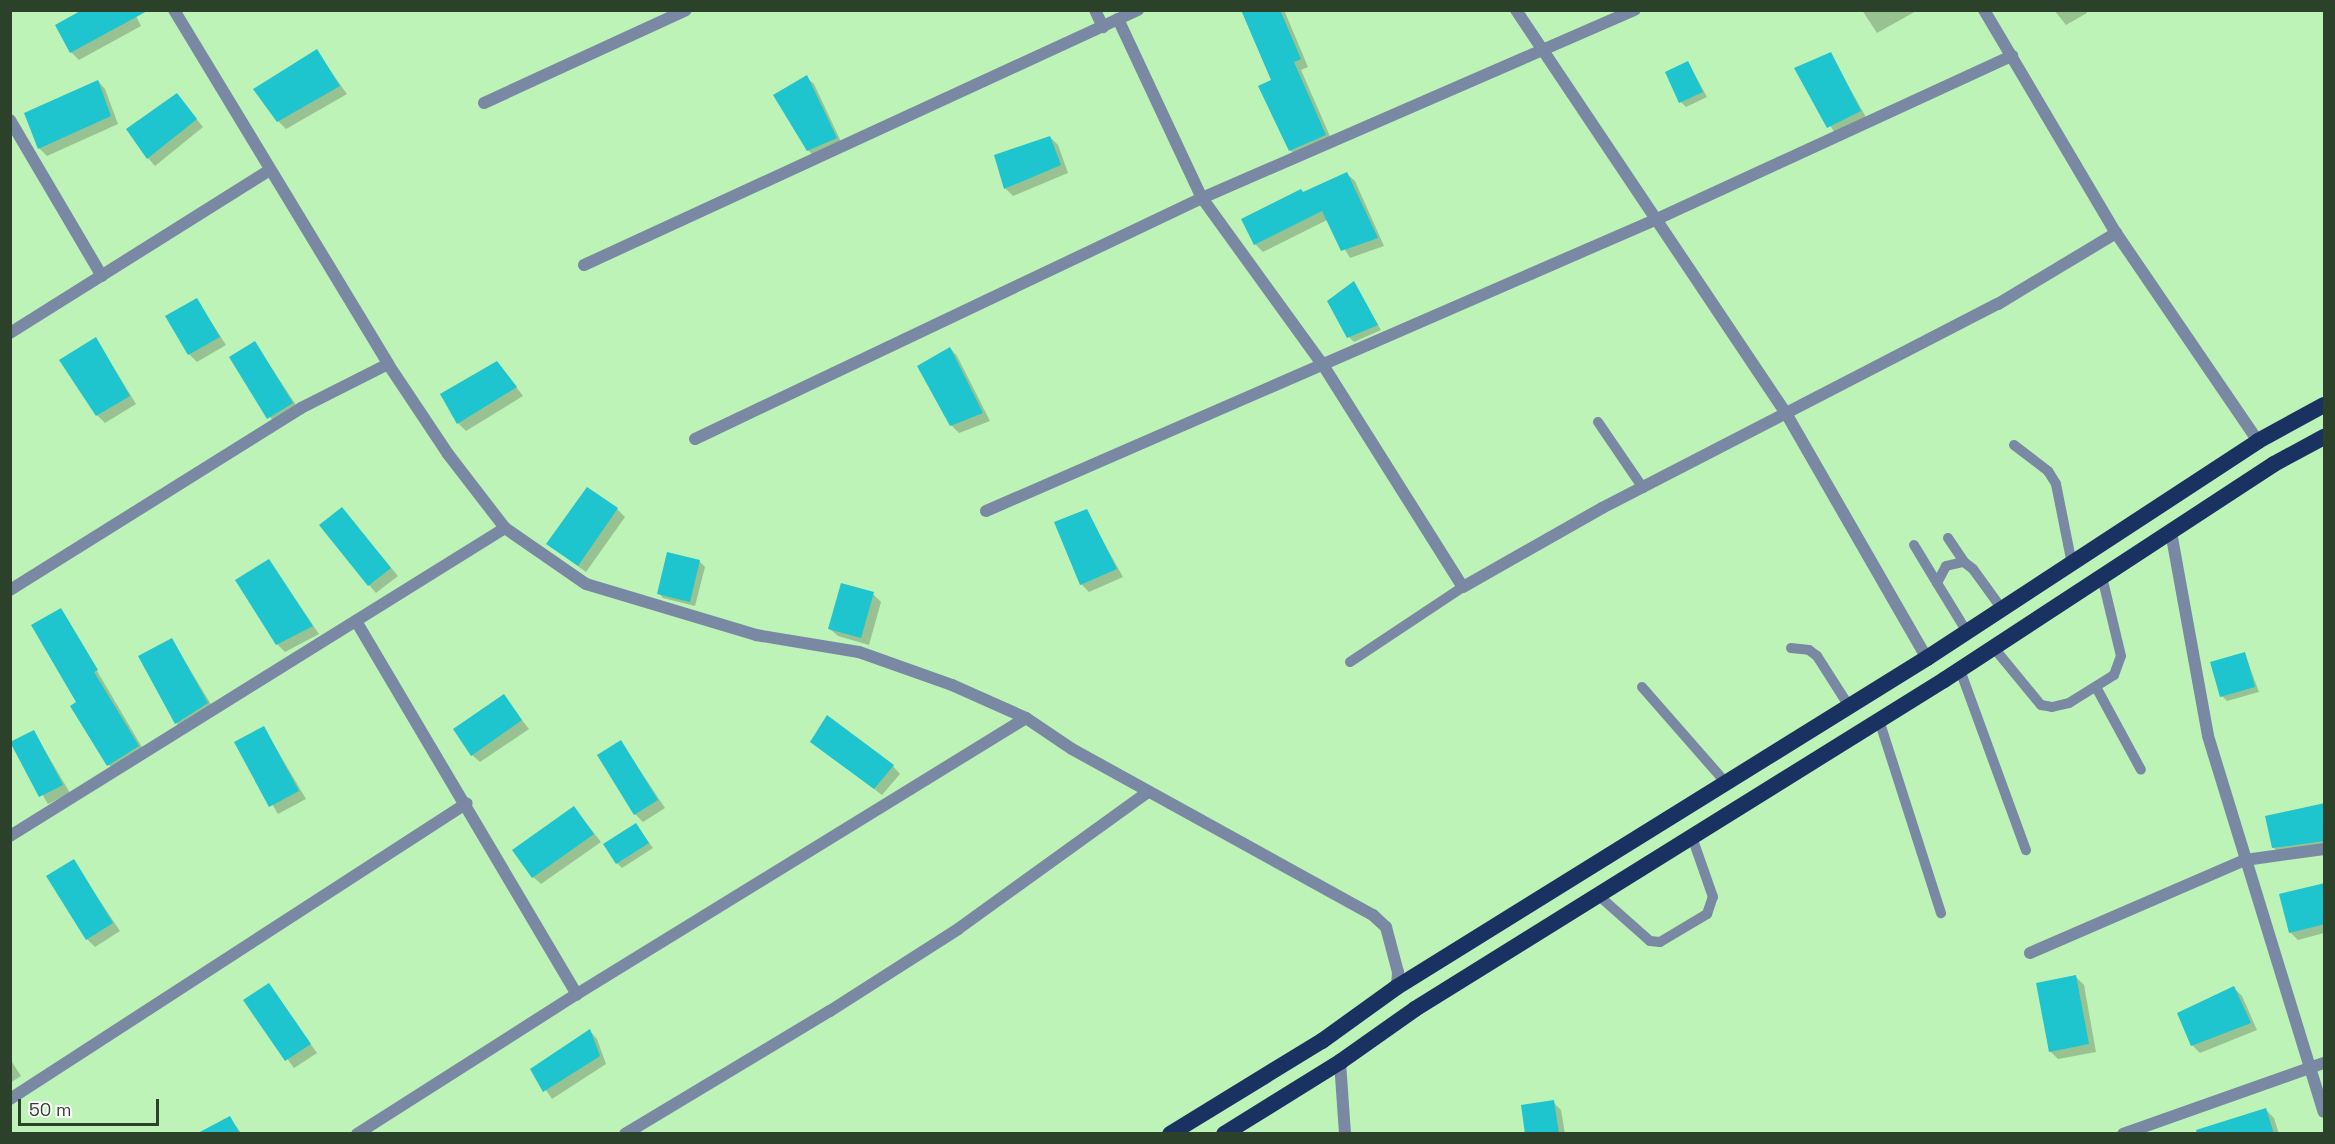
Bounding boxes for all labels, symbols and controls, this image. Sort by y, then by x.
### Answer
scale bar [21,1087,162,1125]
text: 50 m [29,1098,71,1121]

